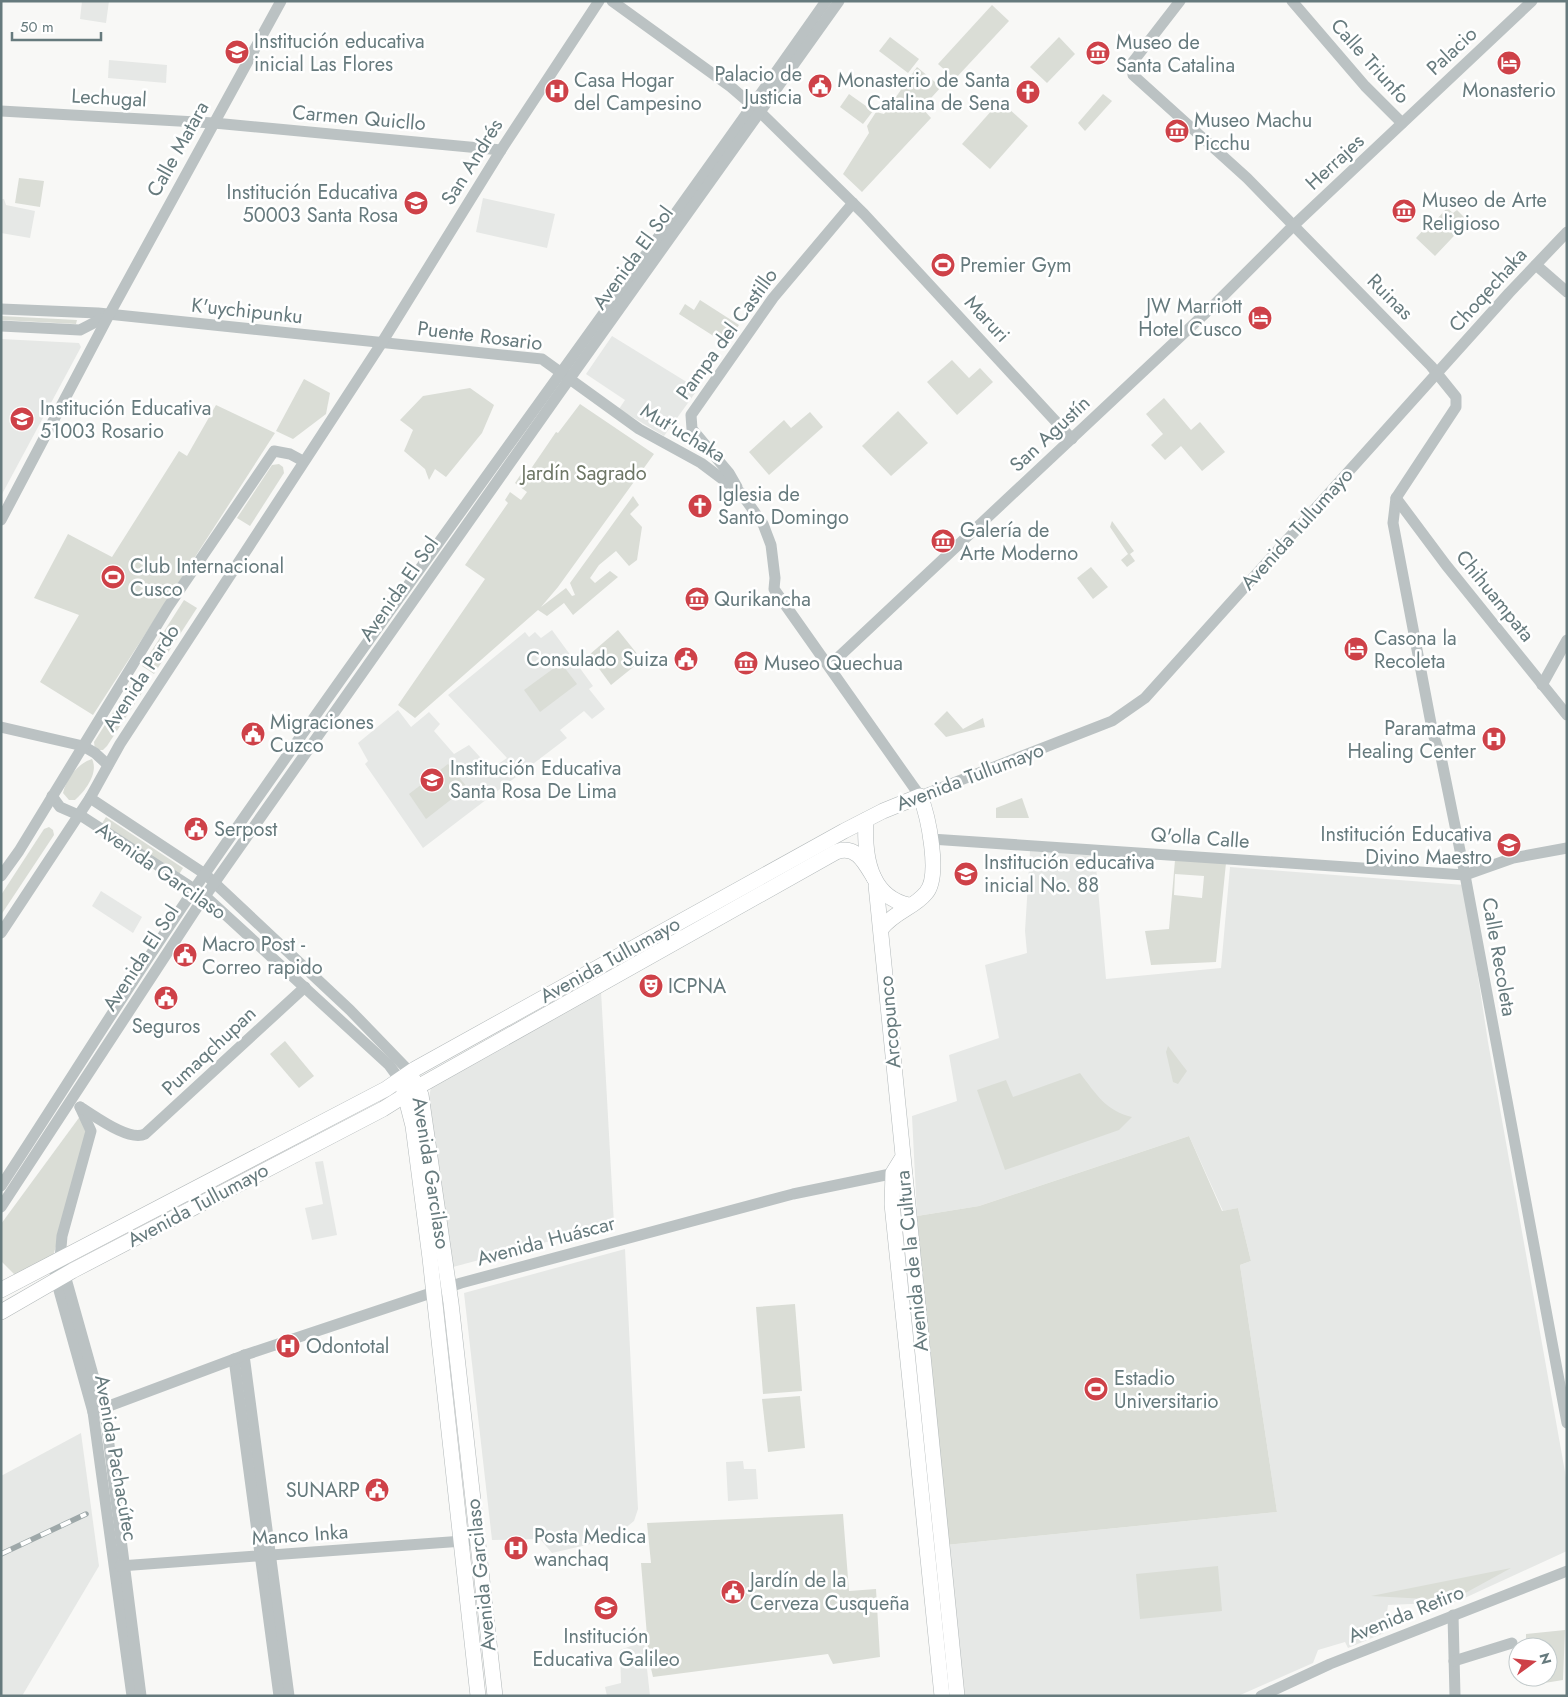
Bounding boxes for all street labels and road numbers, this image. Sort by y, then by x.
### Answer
street label: Calle Triunfo [1324,12,1416,110]
street label: Palacio [1420,20,1484,82]
street label: Lechugal [71,82,147,114]
street label: Calle Matara [140,96,216,202]
street label: Carmen Quicllo [291,98,427,138]
street label: San Andrés [434,113,510,211]
street label: Herrajes [1299,127,1371,197]
street label: Avenida El Sol [585,200,681,316]
street label: Choqechaka [1442,241,1534,339]
street label: Pampa del Castillo [669,262,785,406]
street label: Ruinas [1360,267,1420,327]
street label: Maruri [958,289,1016,349]
street label: K'uychipunku [190,291,304,331]
street label: Puente Rosario [416,314,544,358]
street label: San Agustín [1003,389,1097,479]
street label: Mut'uchaka [635,396,731,470]
street label: Avenida Tullumayo [1234,461,1360,597]
street label: Avenida El Sol [352,531,446,647]
street label: Chihuampata [1449,544,1541,648]
street label: Avenida Pardo [95,619,187,737]
street label: Avenida Tullumayo [892,735,1048,819]
street label: Avenida Garcilaso [90,815,232,927]
street label: Q'olla Calle [1150,820,1250,856]
street label: Calle Recoleta [1474,895,1524,1019]
street label: Avenida El Sol [96,899,186,1017]
street label: Avenida Tullumayo [535,909,685,1011]
street label: Arcopunco [871,974,909,1070]
street label: Pumaqchupan [155,1000,263,1102]
street label: Avenida Garcilaso [405,1095,457,1251]
street label: Avenida Tullumayo [122,1156,274,1254]
street label: Avenida de la Cultura [888,1169,936,1353]
street label: Avenida Huáscar [474,1209,619,1273]
street label: Avenida Pachacútec [87,1373,145,1543]
street label: Avenida Garcilaso [459,1497,503,1653]
street label: Manco Inka [251,1517,349,1553]
street label: Avenida Retiro [1344,1578,1468,1650]

